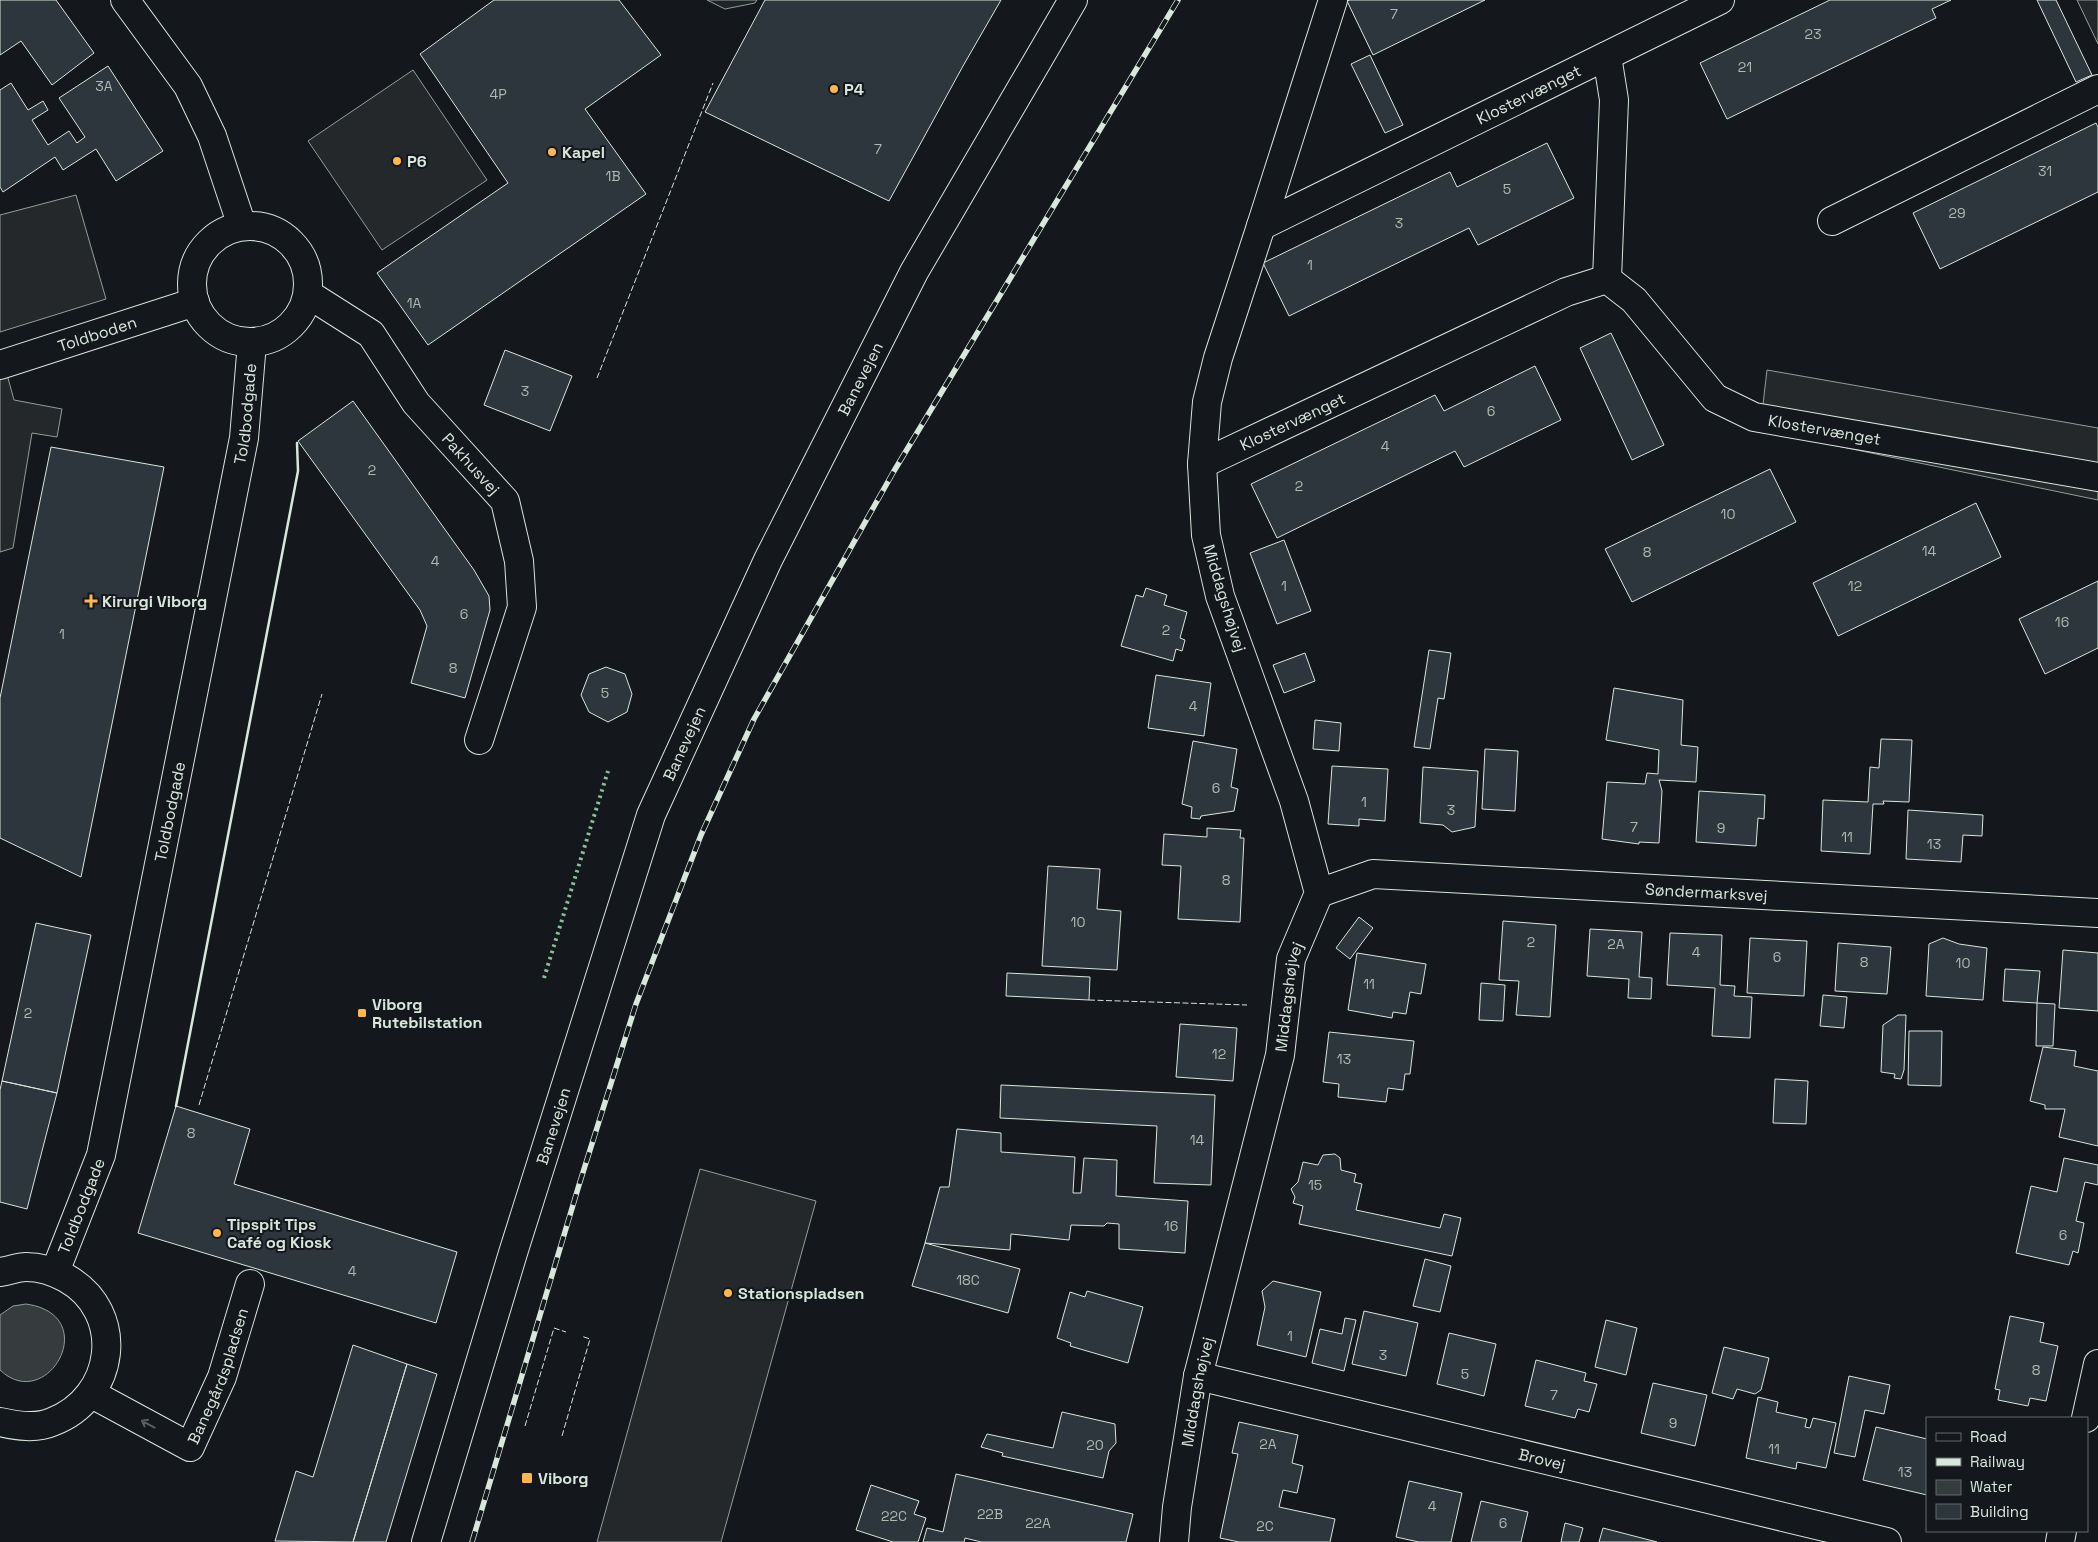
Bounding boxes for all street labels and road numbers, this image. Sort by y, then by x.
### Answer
street label: Klostervænget [1473,60,1585,129]
street label: Toldboden [55,312,139,357]
street label: Banevejen [833,338,888,419]
street label: Toldbodgade [229,363,261,466]
street label: Klostervænget [1236,388,1349,456]
street label: Klostervænget [1766,410,1883,450]
street label: Pakhusvej [437,429,504,499]
street label: Middagshøjvej [1198,542,1251,655]
street label: Banevejen [658,703,711,784]
street label: Toldbodgade [150,760,190,863]
street label: Søndermarksvej [1644,879,1768,906]
street label: Middagshøjvej [1270,939,1308,1053]
street label: Banevejen [531,1085,576,1167]
street label: Toldbodgade [53,1155,110,1257]
street label: Banegårdspladsen [183,1305,253,1448]
street label: Middagshøjvej [1177,1335,1219,1448]
street label: Brovej [1516,1444,1568,1475]

